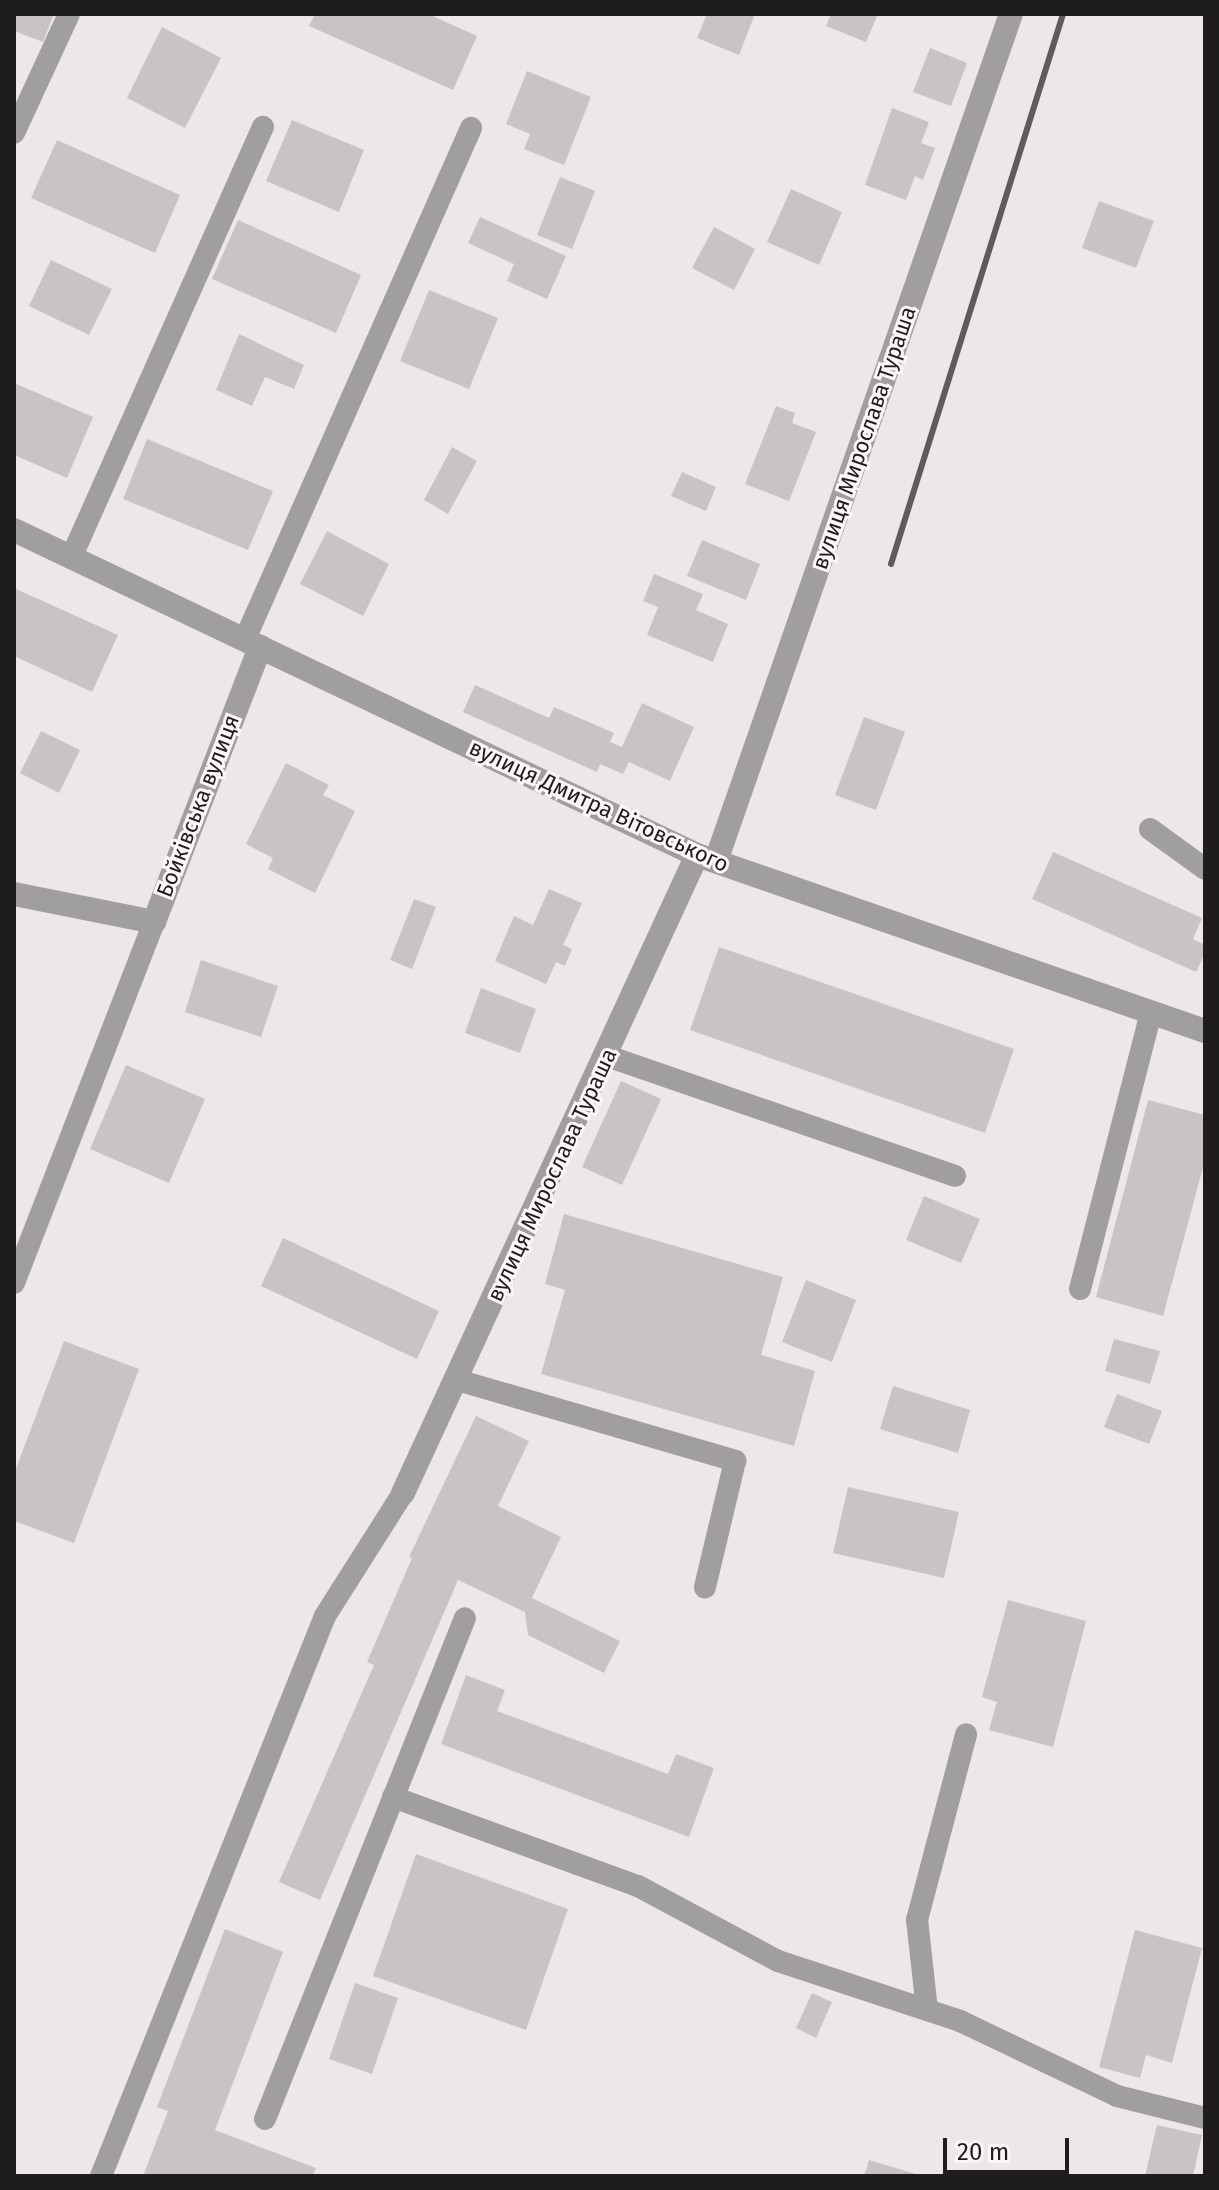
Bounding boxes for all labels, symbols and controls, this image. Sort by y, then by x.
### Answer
street label: вулиця Мирослава Тураша [807,303,921,573]
street label: Бойківська вулиця [151,711,245,901]
street label: вулиця Дмитра Вітовського [465,734,733,878]
street label: вулиця Мирослава Тураша [482,1044,622,1306]
scale bar [947,2122,1073,2172]
text: 20 m [957,2138,1009,2166]

